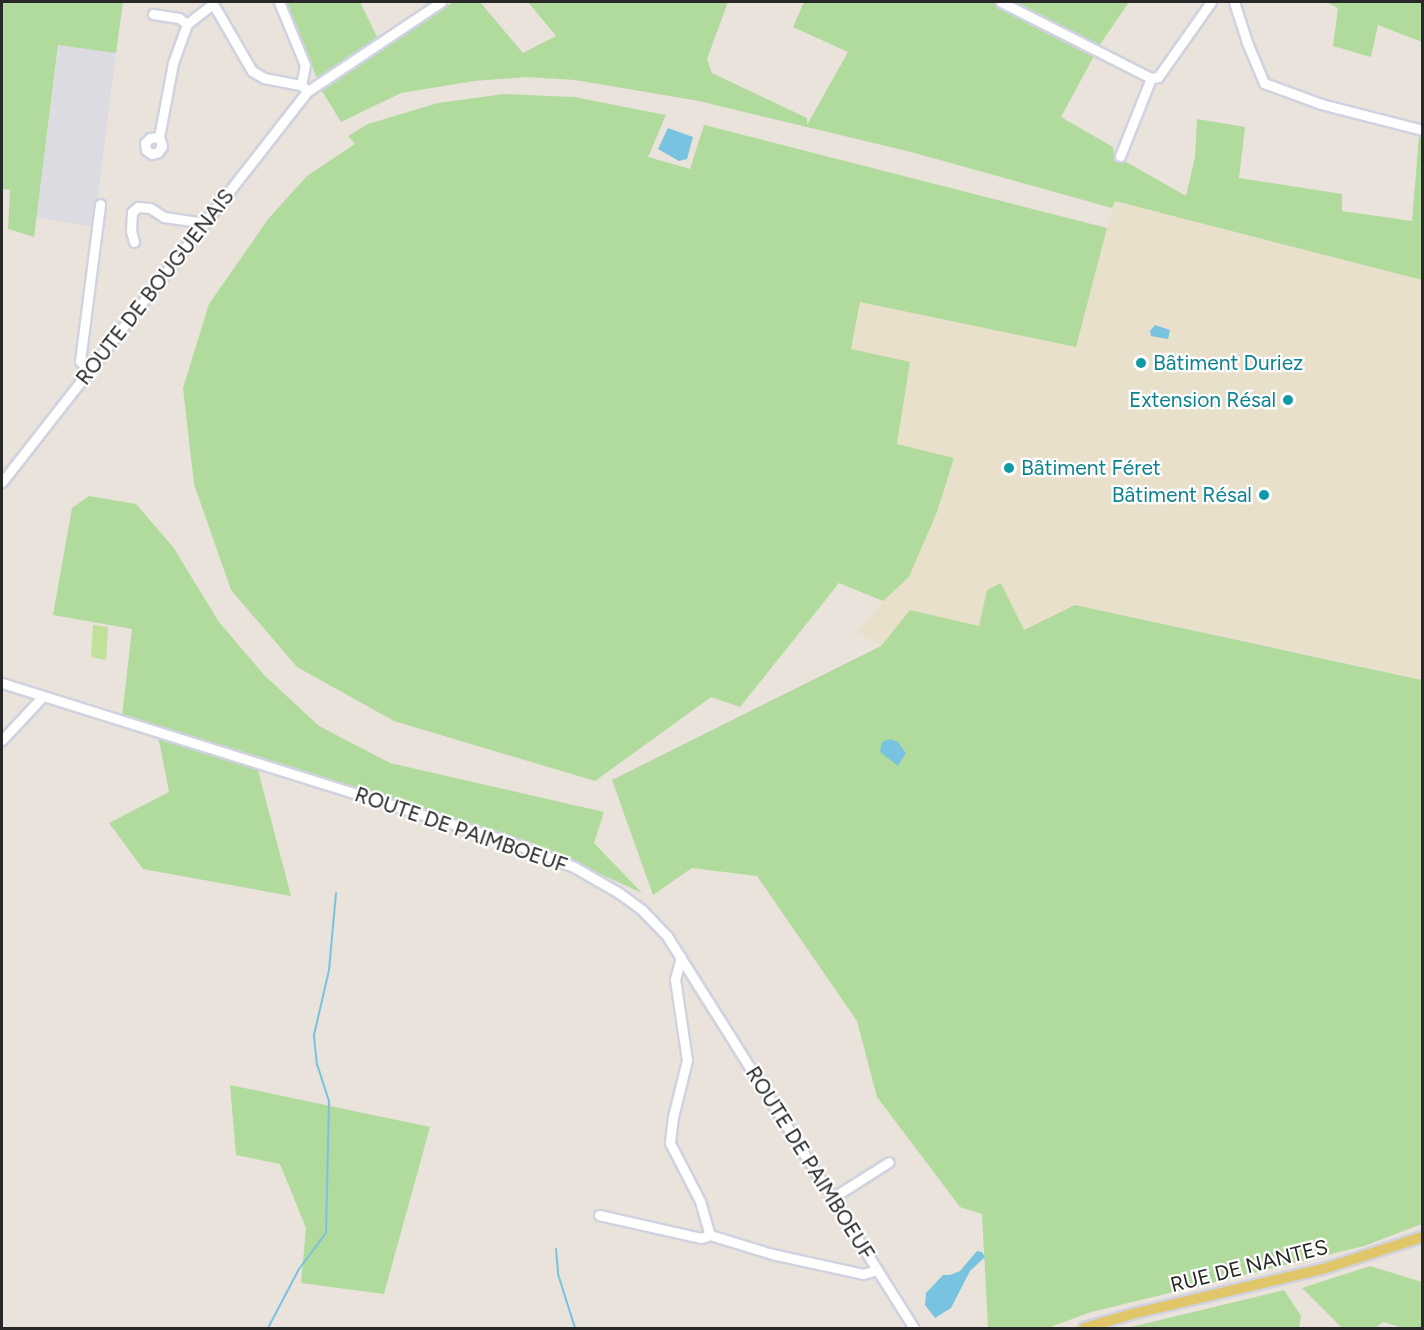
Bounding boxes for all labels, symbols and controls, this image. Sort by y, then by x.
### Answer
street label: ROUTE DE BOUGUENAIS [71,184,239,390]
place label: Bâtiment Duriez [1153,350,1303,376]
marker: Bâtiment Duriez [1134,356,1148,370]
place label: Extension Résal [1129,387,1276,413]
marker: Extension Résal [1281,393,1295,407]
place label: Bâtiment Féret [1021,455,1161,481]
marker: Bâtiment Féret [1002,461,1016,475]
place label: Bâtiment Résal [1112,482,1252,508]
marker: Bâtiment Résal [1257,488,1271,502]
street label: ROUTE DE PAIMBOEUF [351,782,571,878]
street label: ROUTE DE PAIMBOEUF [740,1062,880,1264]
street label: RUE DE NANTES [1168,1234,1330,1298]

